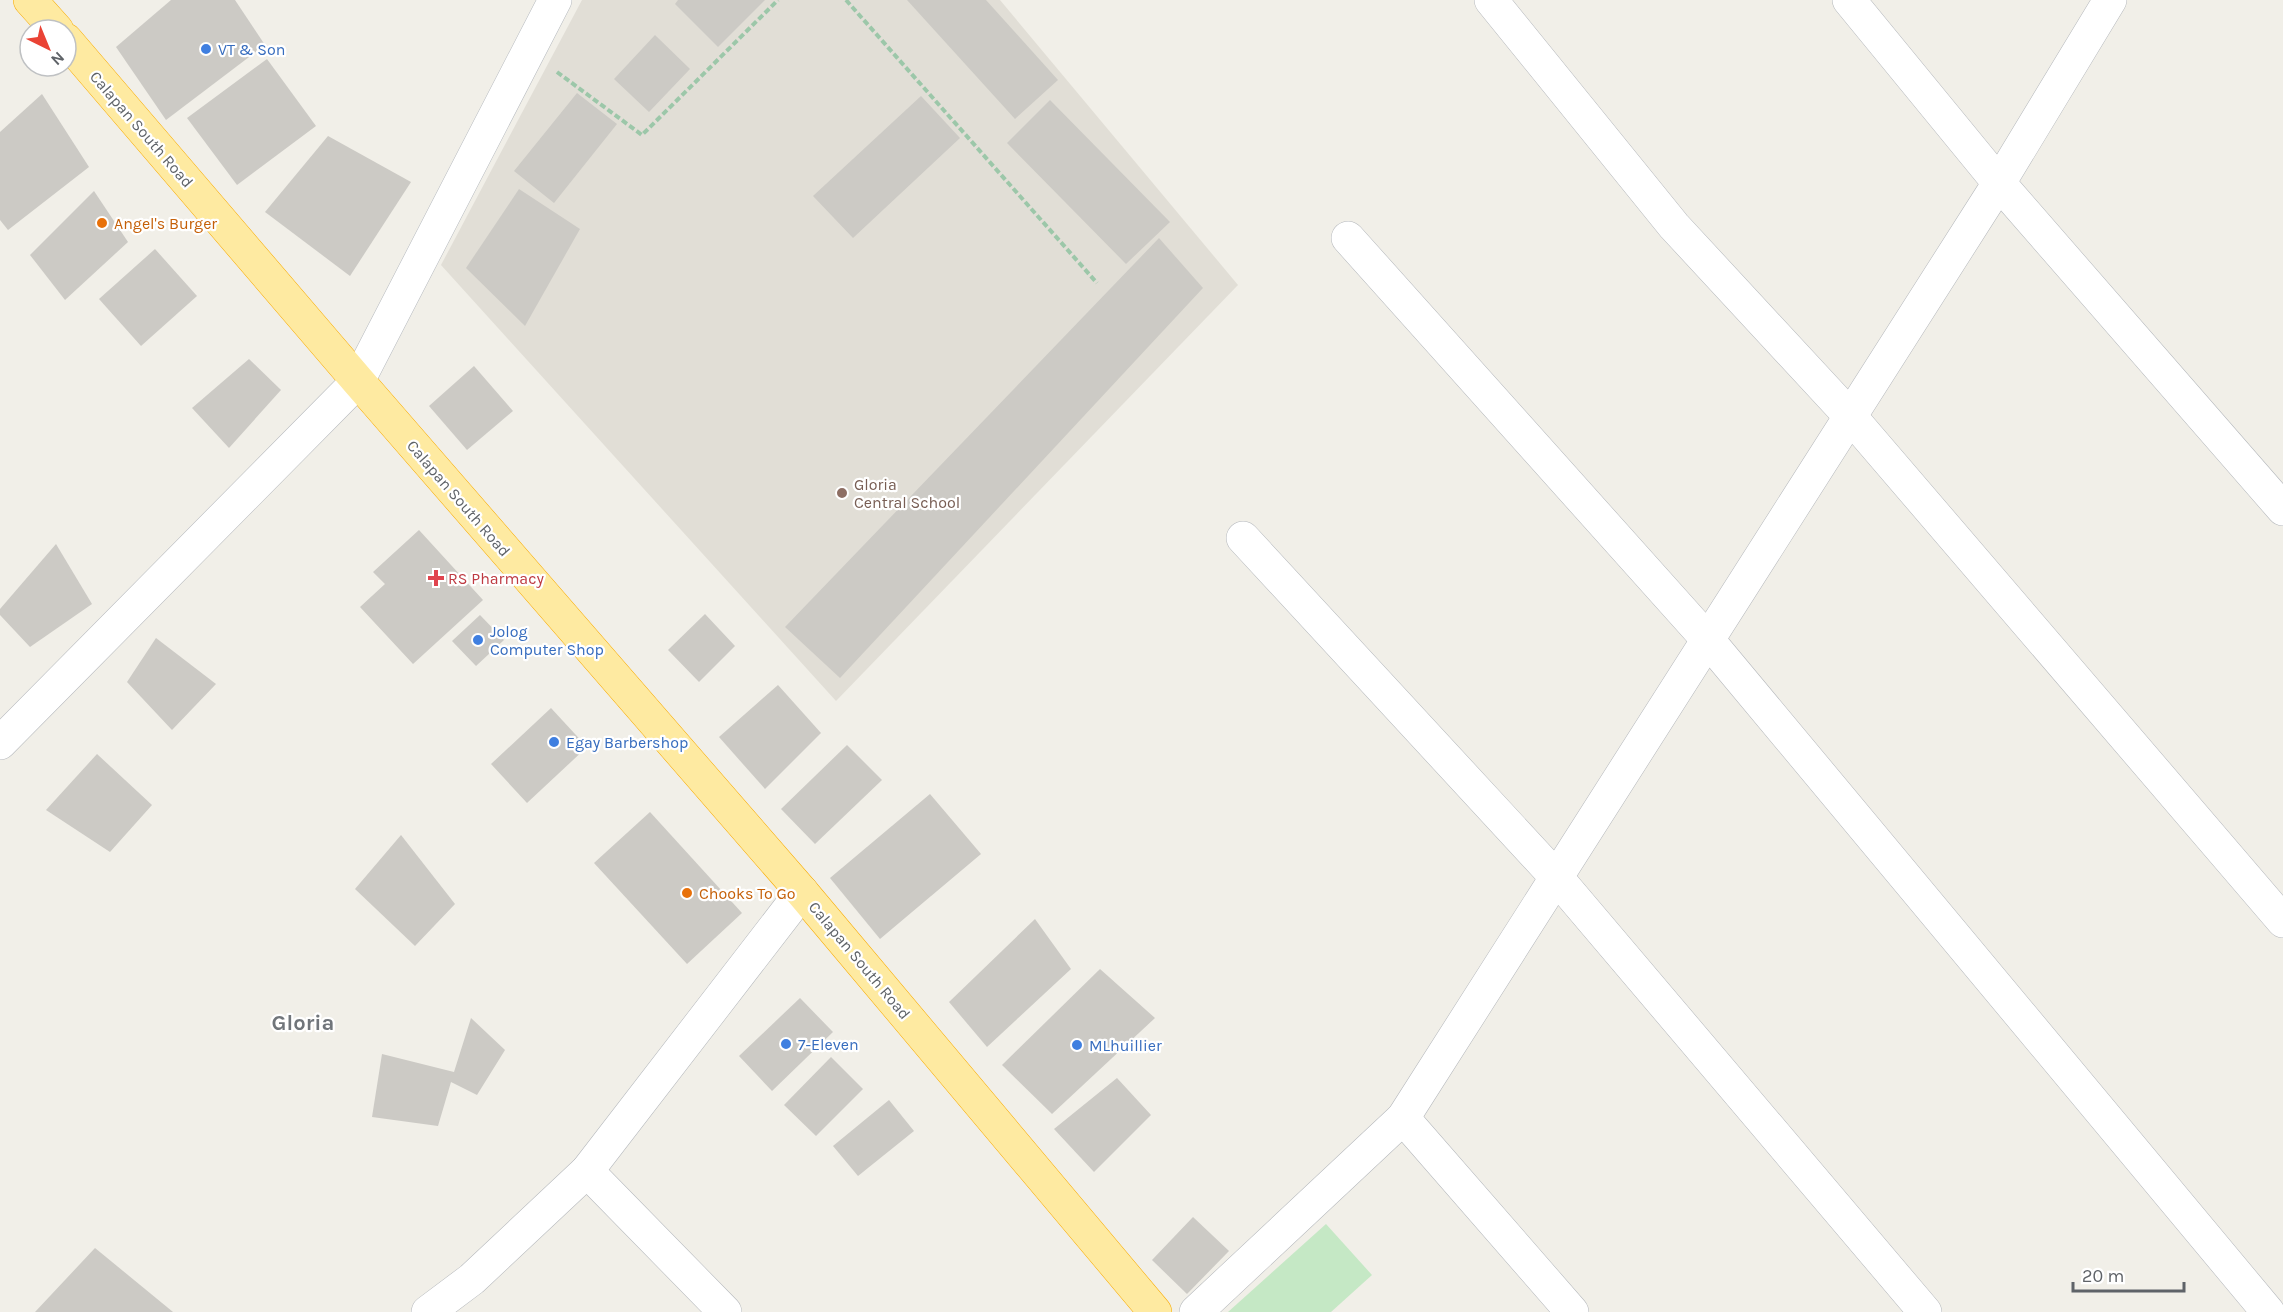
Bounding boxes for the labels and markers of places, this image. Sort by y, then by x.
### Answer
place label: VT & Son [218,40,285,59]
marker: VT & Son [199,42,213,56]
place label: Angel's Burger [114,214,217,233]
marker: Angel's Burger [95,216,109,230]
place label: Gloria Central School [854,475,960,512]
marker: Gloria Central School [835,486,849,500]
place label: RS Pharmacy [448,569,544,588]
marker: RS Pharmacy [429,571,443,585]
place label: Jolog Computer Shop [490,622,604,659]
marker: Jolog Computer Shop [471,633,485,647]
place label: Egay Barbershop [566,733,688,752]
marker: Egay Barbershop [547,735,561,749]
place label: Chooks To Go [699,884,796,903]
marker: Chooks To Go [680,886,694,900]
place label: 7-Eleven [798,1035,859,1054]
place label: MLhuillier [1089,1036,1162,1055]
marker: 7-Eleven [779,1037,793,1051]
marker: MLhuillier [1070,1038,1084,1052]

